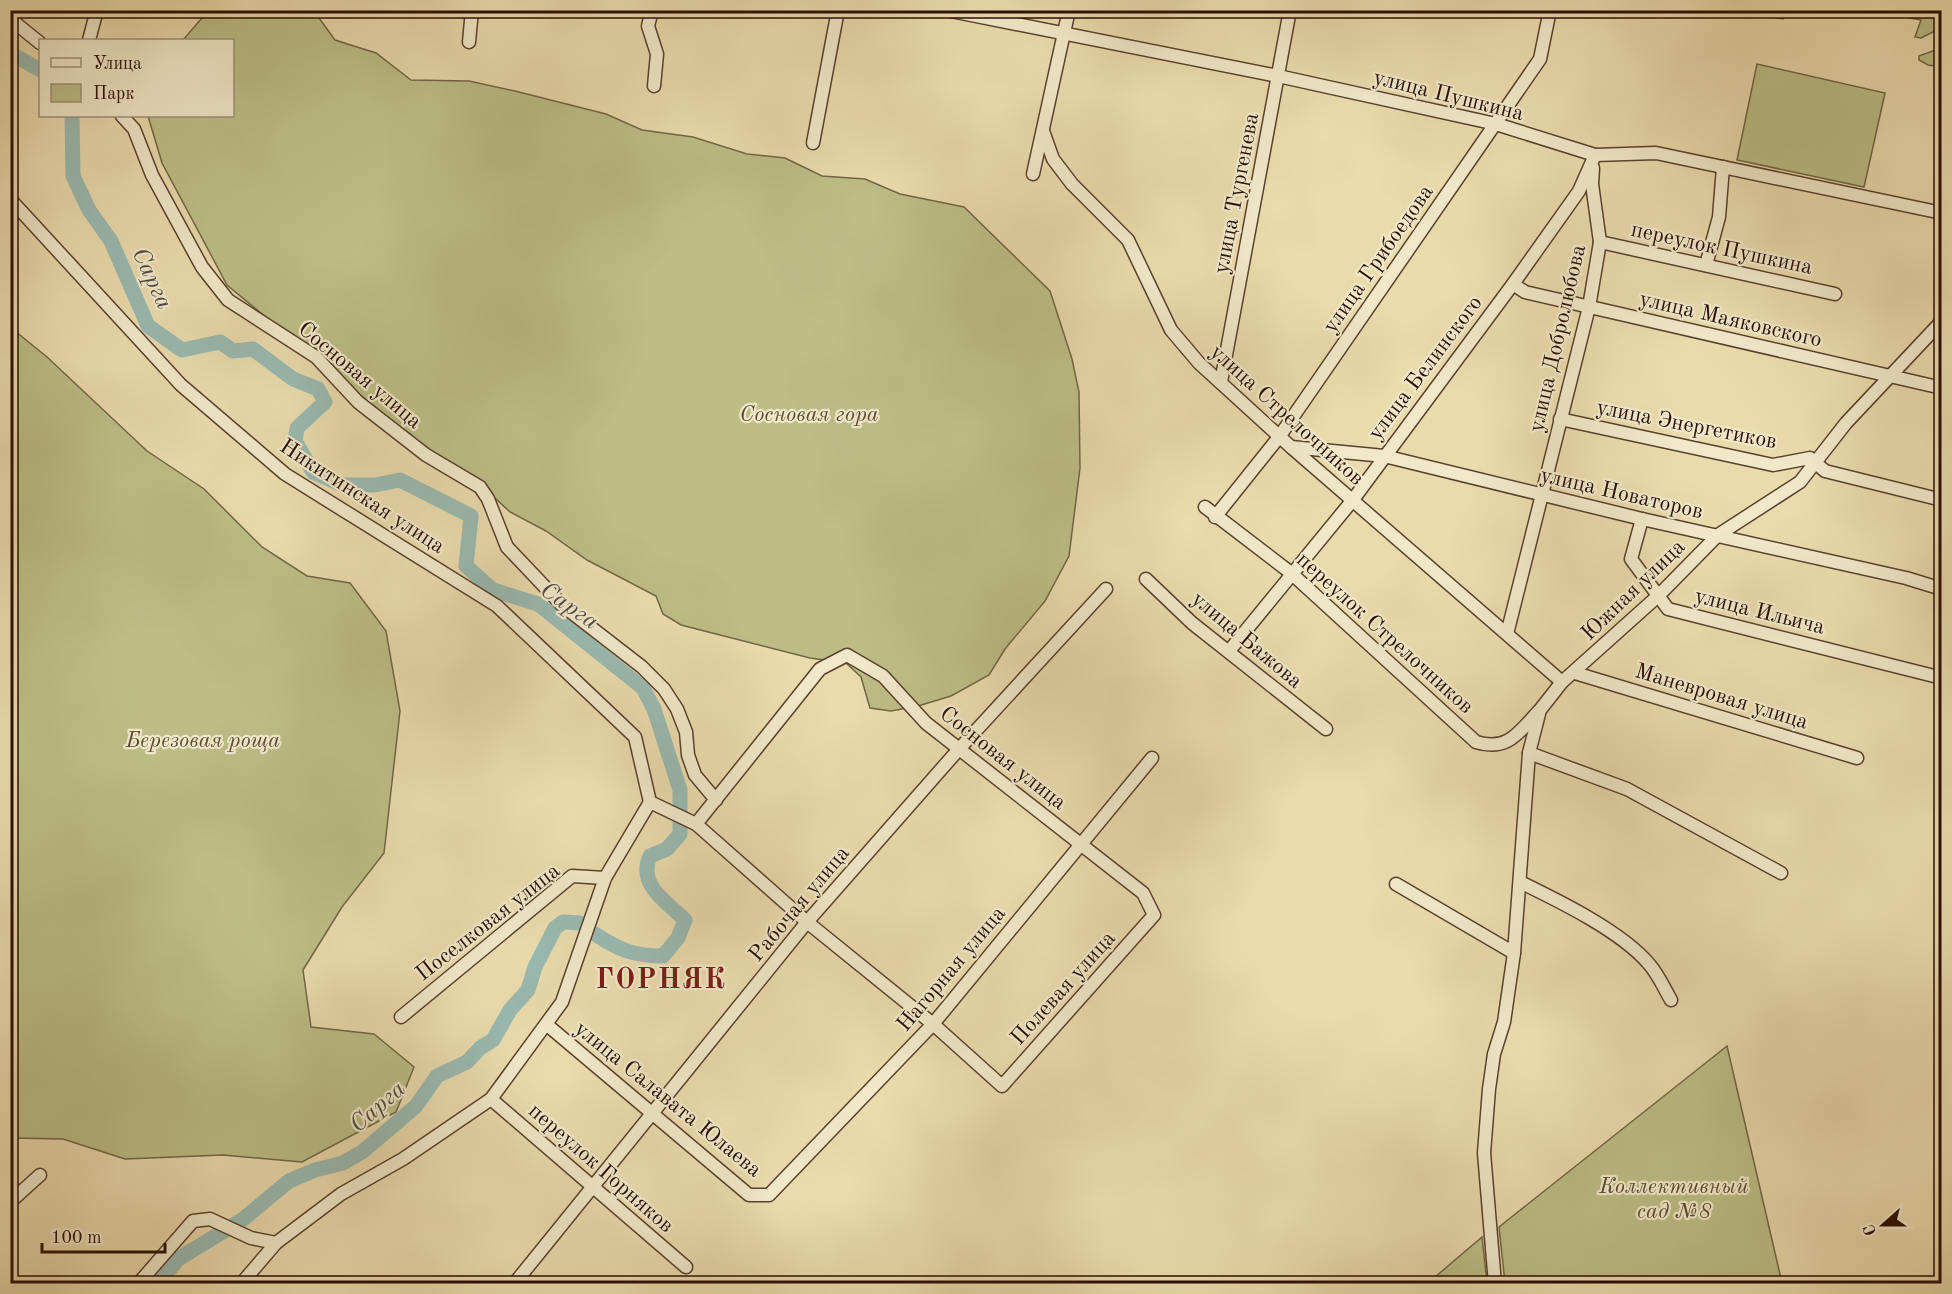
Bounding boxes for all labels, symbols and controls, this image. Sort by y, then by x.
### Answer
legend [39,39,234,117]
text: Улица [93,55,142,73]
street label: улица Пушкина [1371,67,1526,125]
text: Парк [93,85,134,103]
street label: улица Тургенева [1211,111,1263,276]
street label: улица Грибоедова [1319,181,1438,337]
street label: переулок Пушкина [1629,219,1814,279]
street label: улица Добролюбова [1526,242,1590,434]
water label: Сарга [127,244,176,313]
street label: улица Маяковского [1637,288,1824,352]
street label: улица Белинского [1364,292,1487,444]
street label: Сосновая улица [294,318,426,433]
street label: улица Стрелочников [1206,341,1368,490]
street label: улица Энергетиков [1595,397,1779,453]
park label: Сосновая гора [739,404,879,426]
street label: Никитинская улица [276,435,448,558]
street label: улица Новаторов [1538,465,1705,523]
street label: Южная улица [1577,536,1690,645]
street label: переулок Стрелочников [1292,549,1477,718]
water label: Сарга [535,578,602,635]
street label: улица Ильича [1692,585,1827,639]
street label: улица Бажова [1187,588,1306,693]
street label: Маневровая улица [1632,660,1811,734]
street label: Сосновая улица [936,703,1070,815]
park label: Березовая роща [125,730,280,752]
street label: Рабочая улица [745,842,854,966]
street label: Поселковая улица [412,860,565,986]
street label: Нагорная улица [893,902,1010,1036]
street label: Полевая улица [1007,927,1120,1049]
district label: ГОРНЯК [596,966,726,995]
street label: улица Салавата Юлаева [570,1017,766,1182]
water label: Сарга [346,1077,411,1138]
street label: переулок Горняков [524,1100,677,1237]
park label: Коллективный сад №8 [1598,1176,1749,1223]
north arrow [1853,1195,1913,1255]
scale bar [42,1216,165,1254]
text: С [1862,1222,1880,1237]
text: 100 m [51,1229,102,1247]

